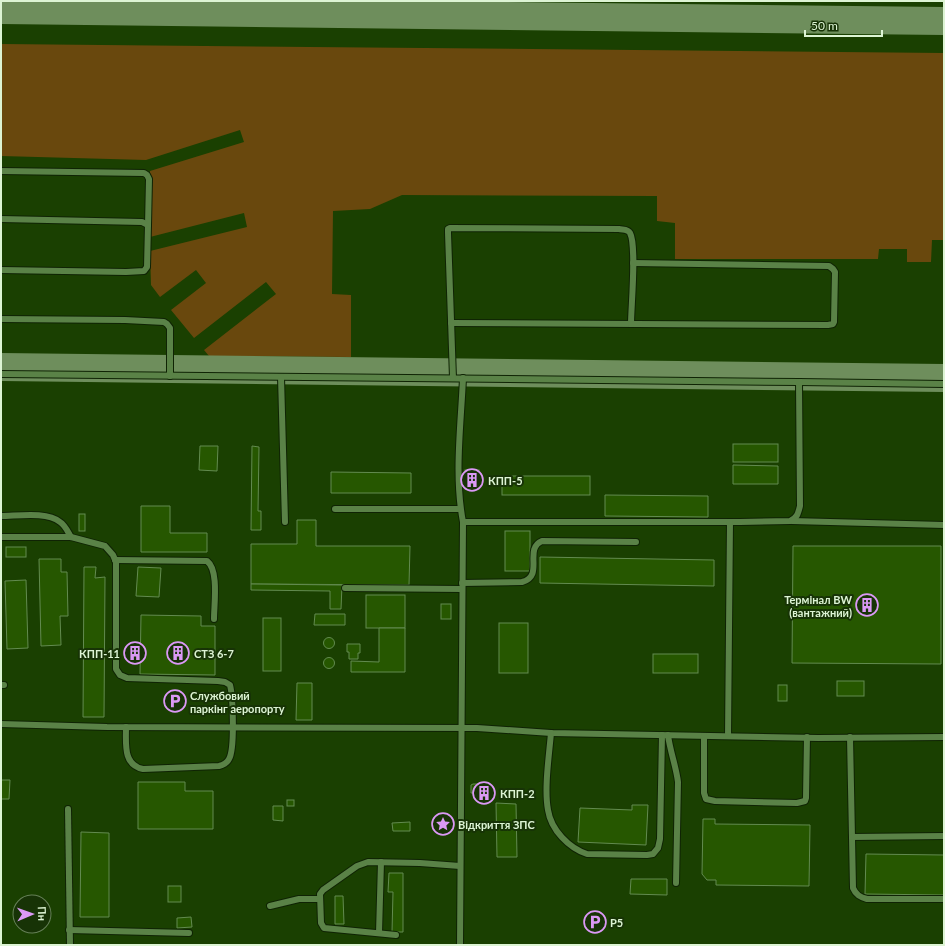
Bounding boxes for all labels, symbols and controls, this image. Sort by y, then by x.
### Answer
scale bar [805,12,882,38]
text: 50 m [811,18,838,33]
building icon: КПП-5 [459,467,485,493]
place label: КПП-5 [488,474,523,487]
building icon: Термінал BW (вантажний) [854,592,880,618]
place label: Термінал BW (вантажний) [784,593,852,619]
building icon: КПП-11 [122,640,148,666]
building icon: СТЗ 6-7 [165,640,191,666]
place label: КПП-11 [79,647,120,660]
place label: СТЗ 6-7 [194,647,234,660]
parking icon: Службовий паркінг аеропорту [162,688,188,714]
place label: Службовий паркінг аеропорту [190,689,285,715]
building icon: КПП-2 [471,780,497,806]
place label: КПП-2 [500,787,535,800]
place icon: Відкриття ЗПС [430,811,456,837]
place label: Відкриття ЗПС [458,818,535,831]
north arrow [12,894,52,934]
text: Пн [36,906,49,921]
parking icon: P5 [582,909,608,935]
place label: P5 [610,916,623,929]

